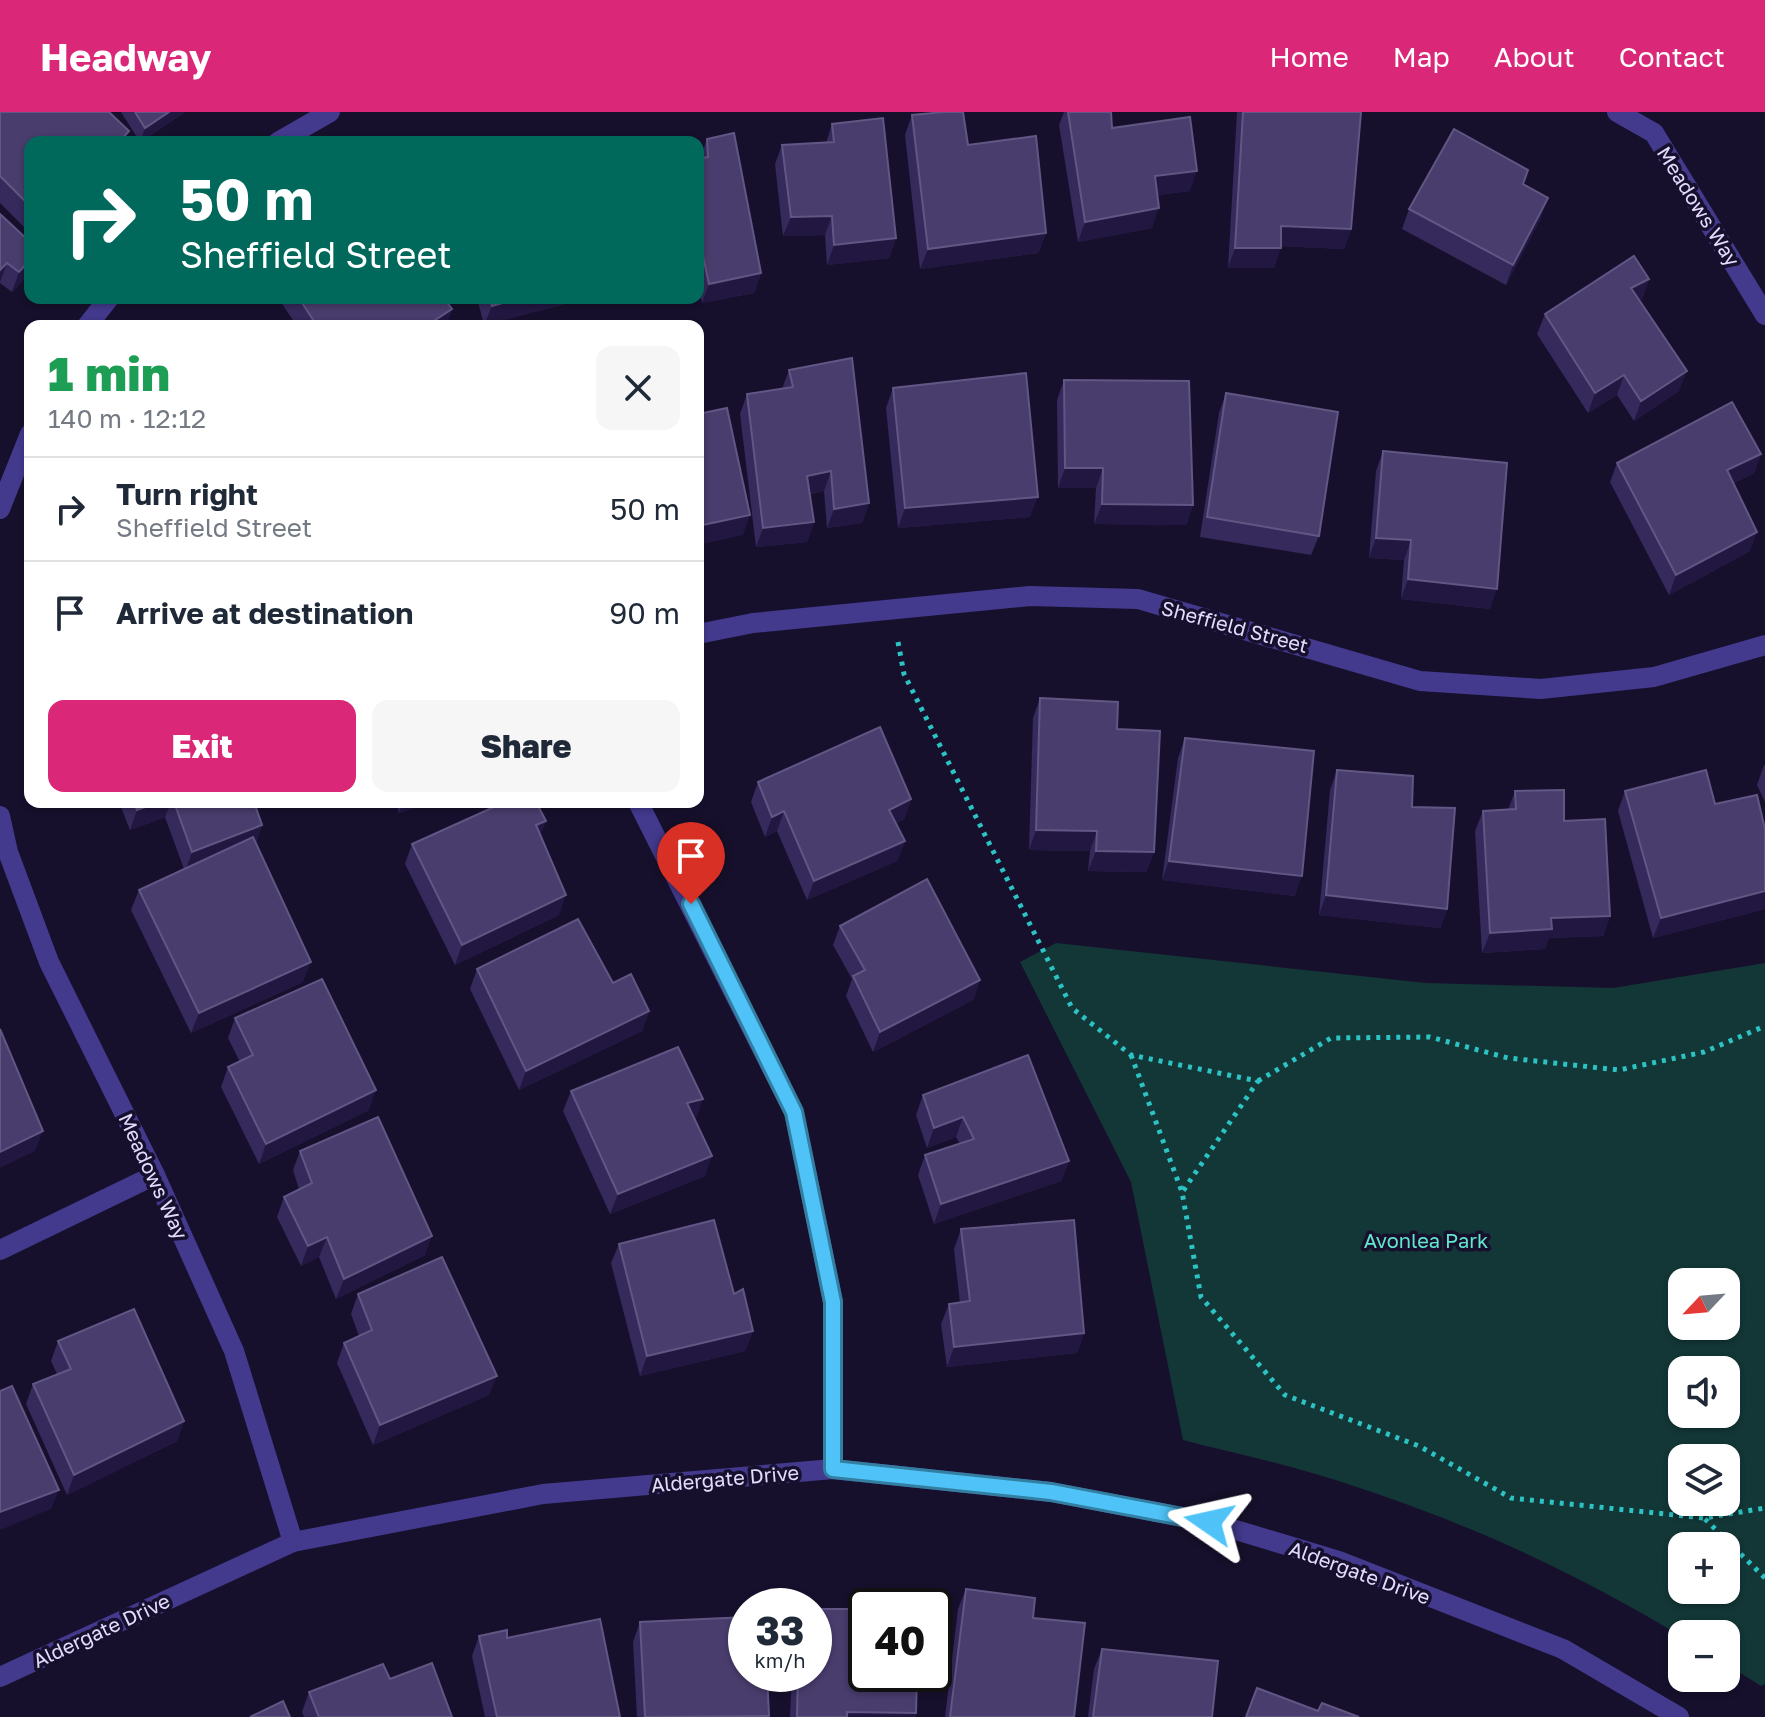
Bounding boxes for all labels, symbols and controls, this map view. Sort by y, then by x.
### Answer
text: Headway [40,34,212,79]
text: Home [1270,40,1349,73]
text: Map [1393,40,1450,73]
text: About [1494,40,1575,73]
text: Contact [1619,40,1725,73]
street label: Meadows Way [1653,142,1745,270]
text: 50 m [180,165,314,232]
icon: right [48,168,152,272]
text: Sheffield Street [180,233,452,276]
text: 1 min [48,344,170,402]
button: close [596,346,680,430]
text: 140 m · 12:12 [48,403,206,434]
text: Turn right [116,476,258,512]
icon: right [48,487,92,531]
text: 50 m [610,491,680,527]
text: Sheffield Street [116,512,312,543]
icon: arrive [48,591,92,635]
text: Arrive at destination [116,595,413,631]
text: 90 m [609,595,680,631]
street label: Sheffield Street [1159,595,1311,657]
button: Exit [48,700,356,792]
button: Share [372,700,680,792]
pin [657,822,725,904]
icon: arrive [669,834,713,878]
street label: Meadows Way [114,1109,194,1243]
park label: Avonlea Park [1364,1228,1488,1252]
north arrow [1668,1268,1740,1340]
map controls [1668,1268,1740,1692]
button: sound [1668,1356,1740,1428]
button: layers [1668,1444,1740,1516]
street label: Aldergate Drive [650,1460,800,1496]
position arrow [1167,1480,1251,1564]
button: + [1668,1532,1740,1604]
street label: Aldergate Drive [1286,1535,1434,1609]
street label: Aldergate Drive [29,1588,173,1672]
speed limit sign: 40 [848,1588,952,1692]
text: 33 [756,1606,804,1654]
button: − [1668,1620,1740,1692]
text: km/h [755,1648,805,1672]

